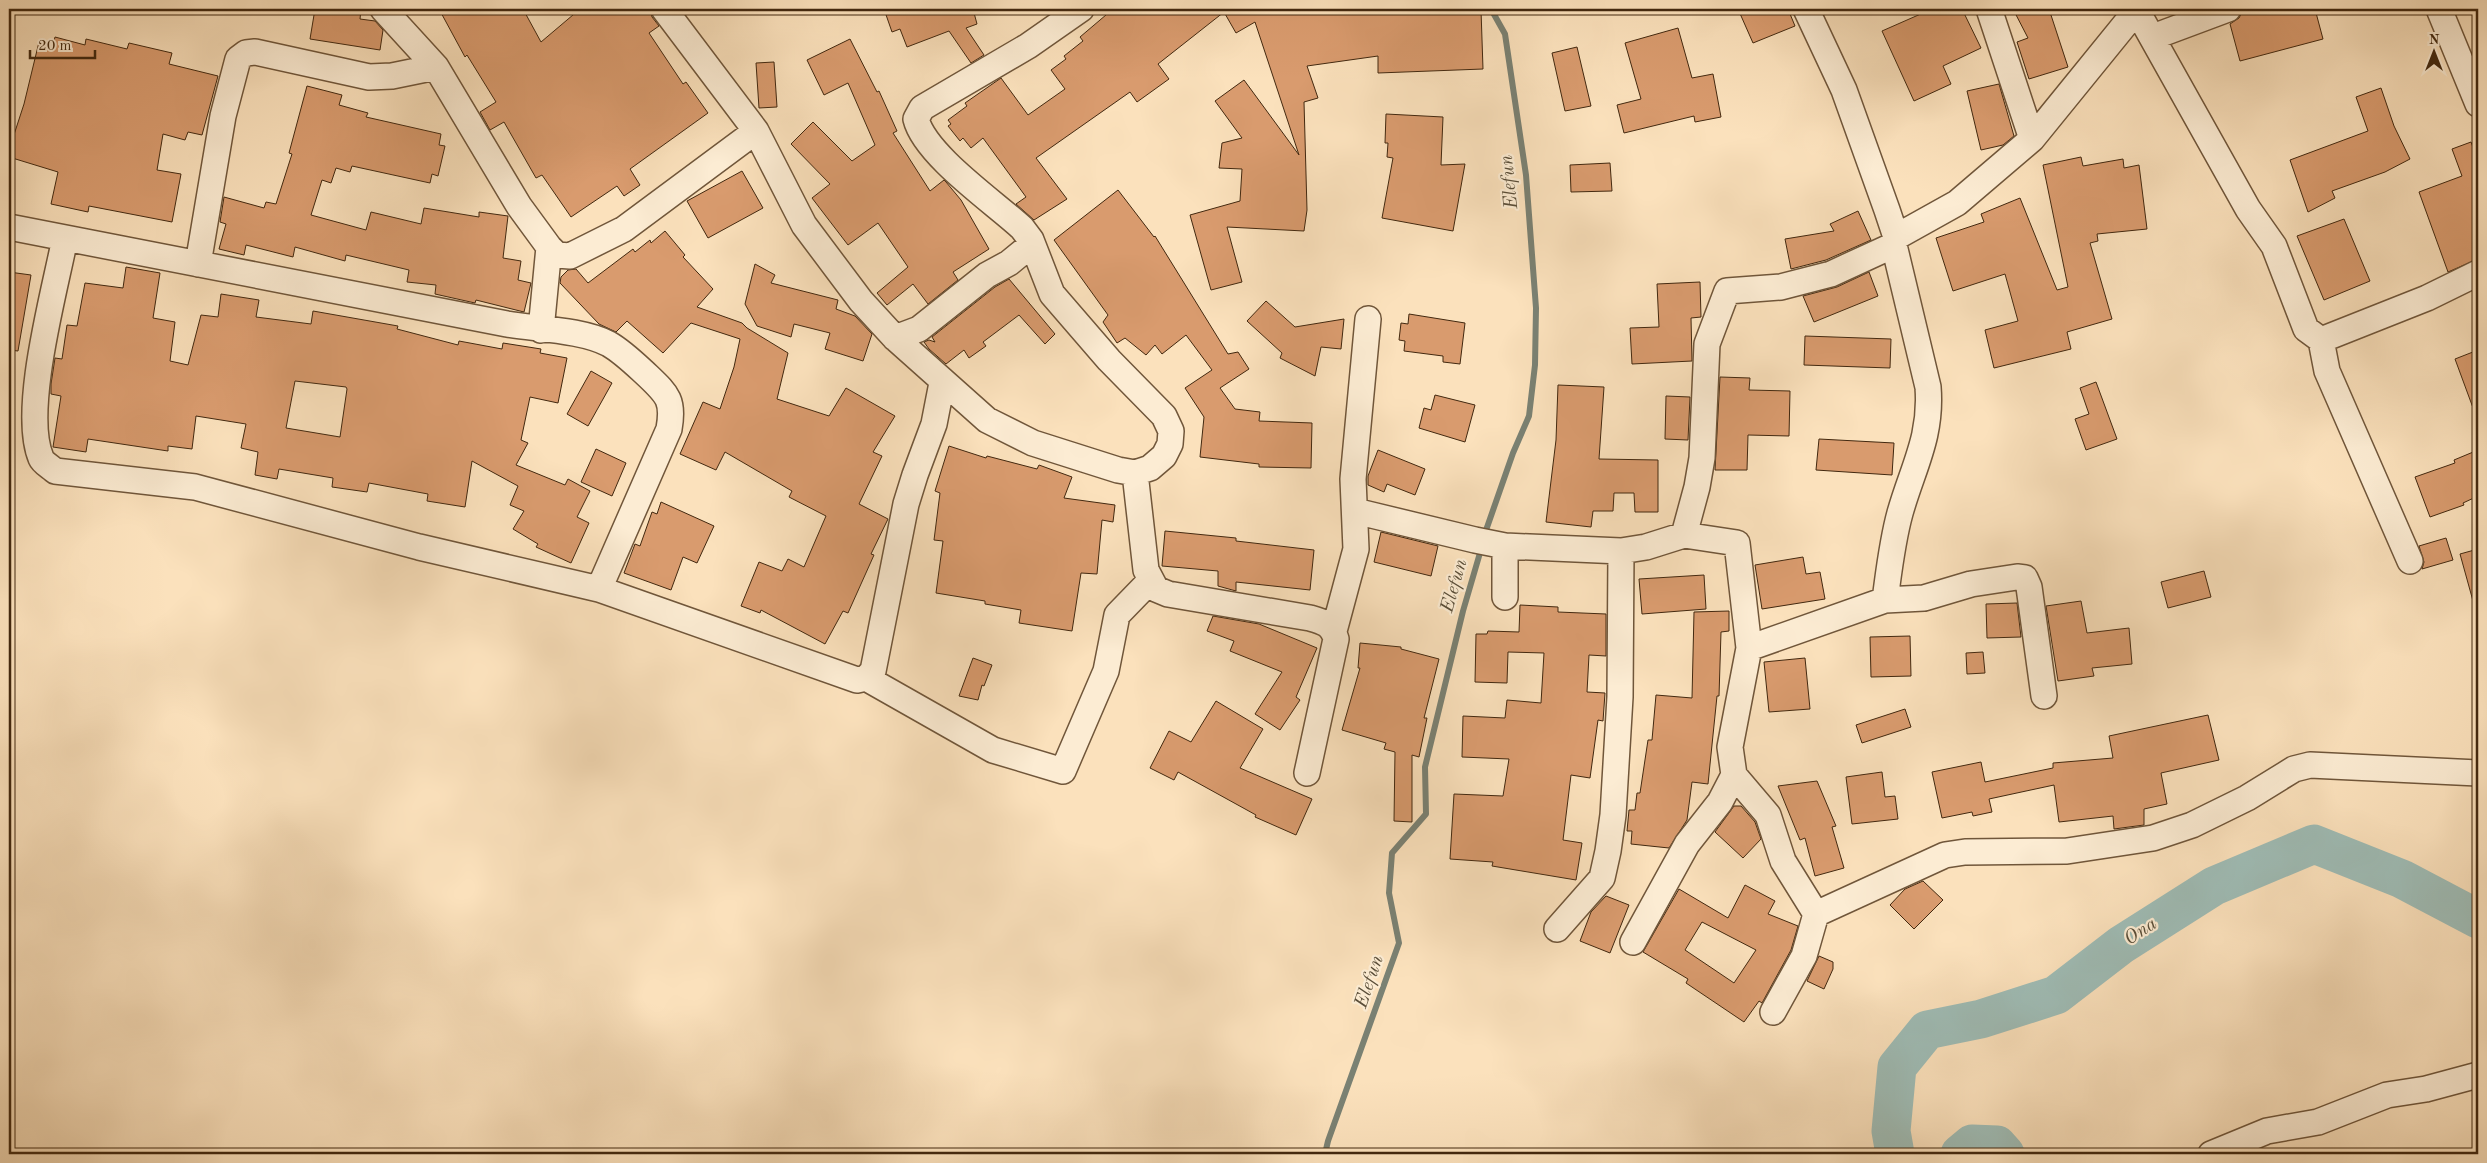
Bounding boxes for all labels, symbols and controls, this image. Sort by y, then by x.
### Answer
scale bar [30,28,95,60]
north arrow [2410,28,2460,78]
text: N [2429,33,2440,47]
text: 20 m [38,39,72,54]
water label: Elefun [1498,154,1522,211]
water label: Elefun [1438,557,1472,616]
water label: Ona [2121,915,2161,949]
water label: Elefun [1352,953,1388,1012]

